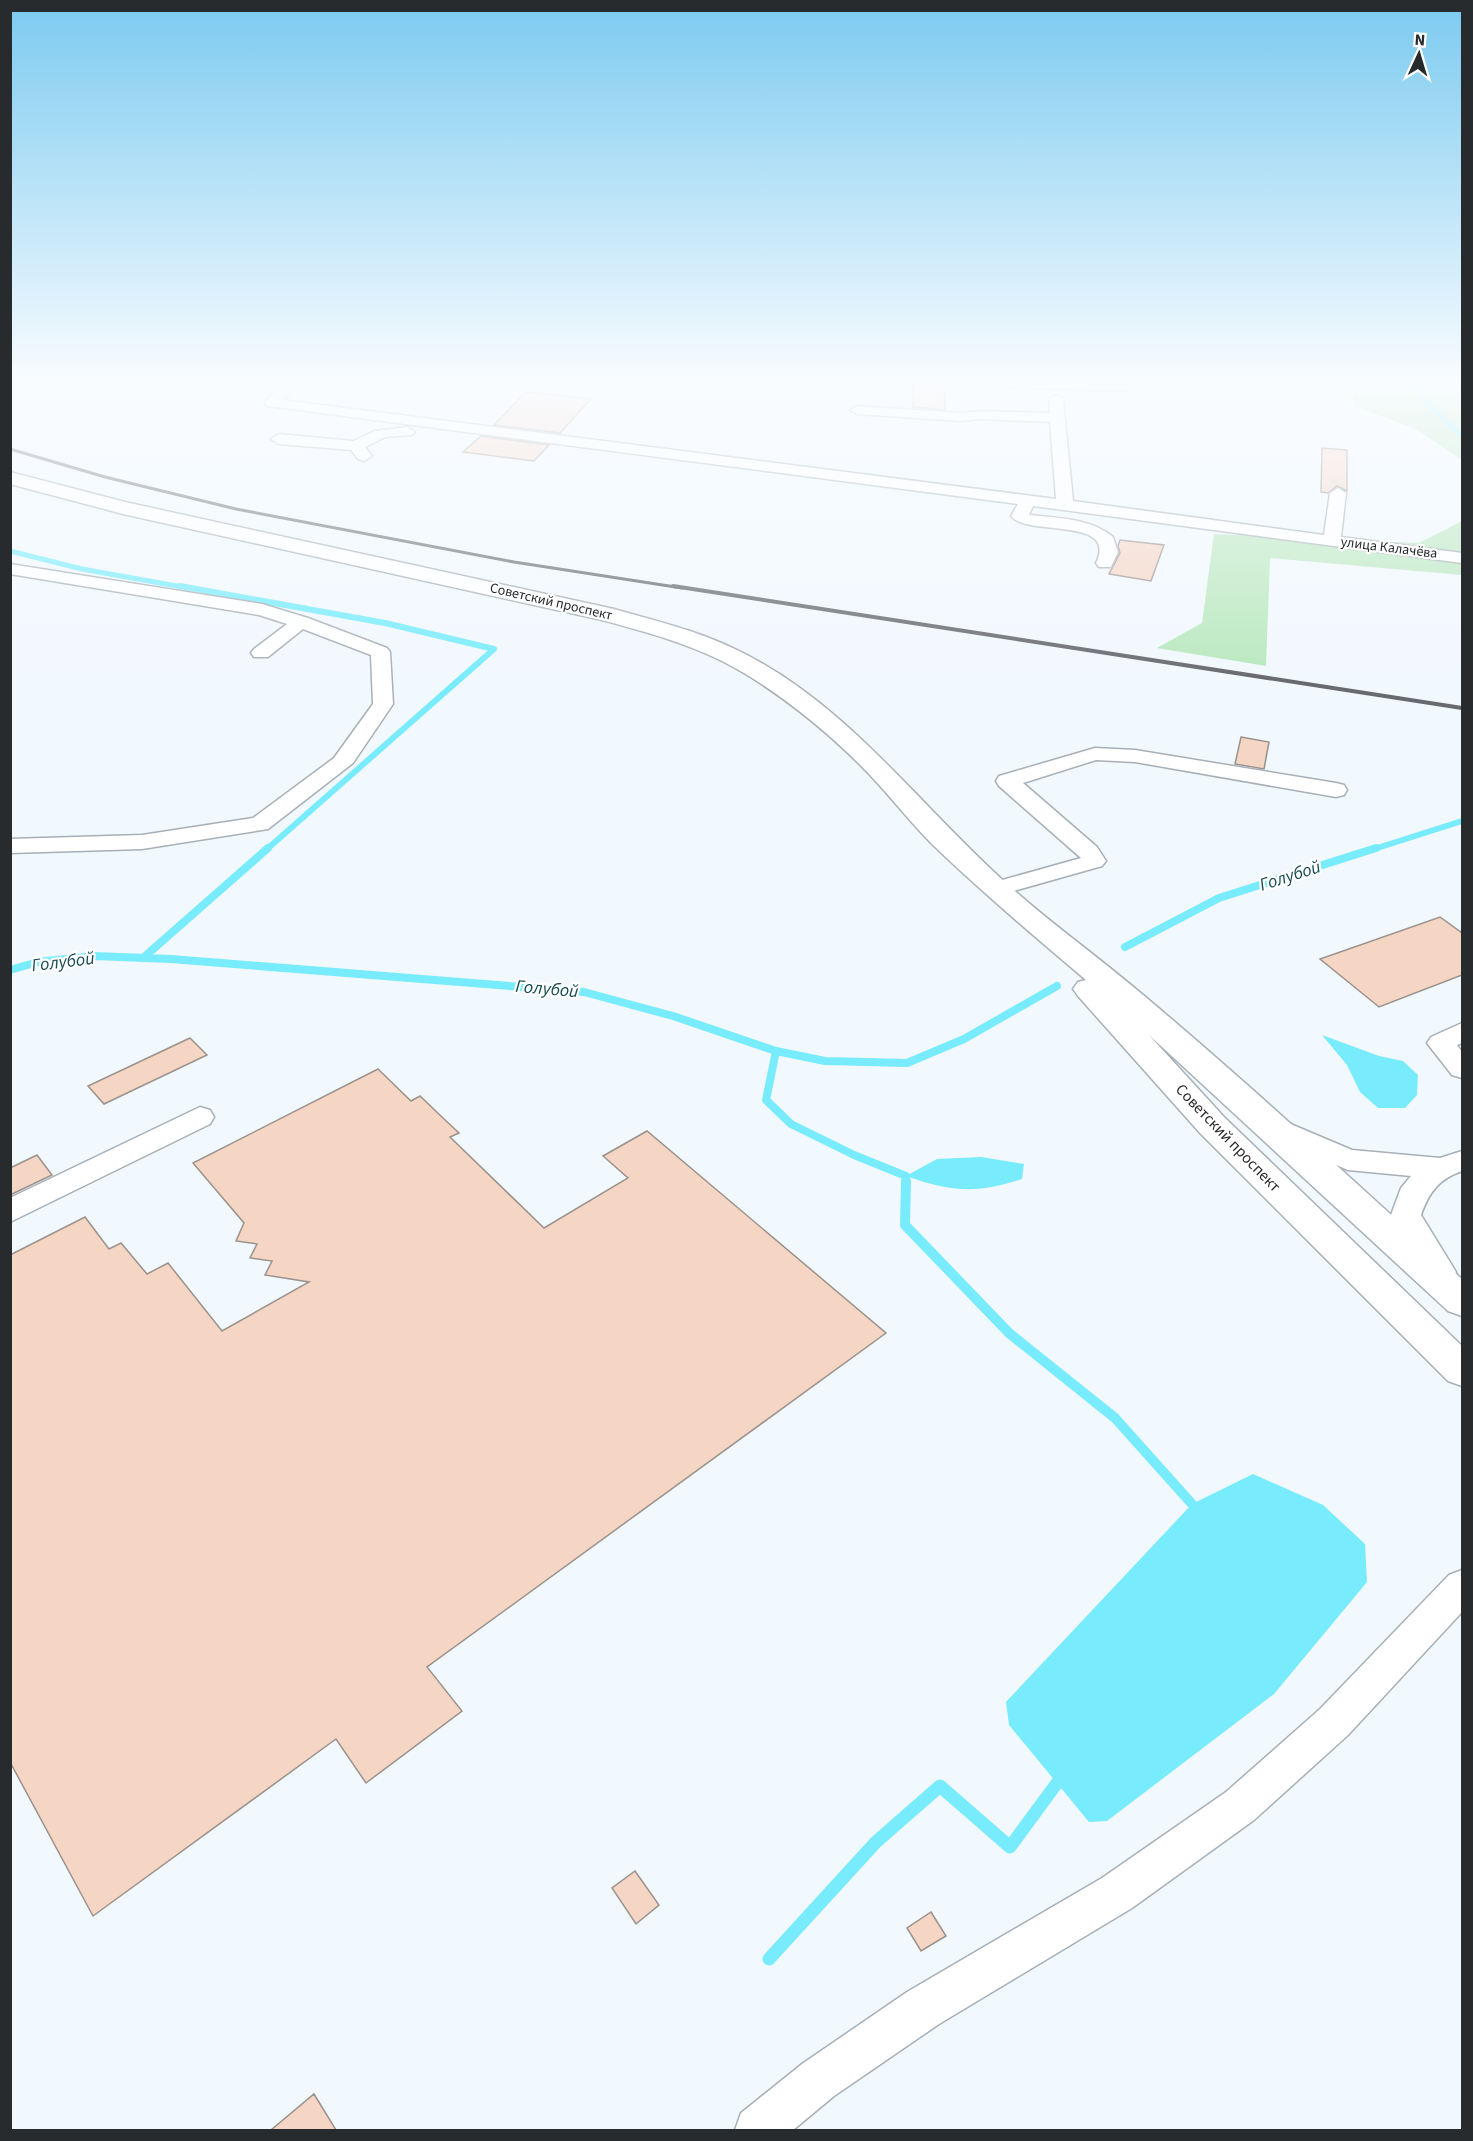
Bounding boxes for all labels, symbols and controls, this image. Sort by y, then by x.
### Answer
north arrow [1389,24,1449,84]
text: N [1414,29,1426,51]
street label: улица Калачёва [1339,532,1439,564]
street label: Советский проспект [488,578,615,626]
water label: Голубой [1256,854,1324,898]
water label: Голубой [30,946,96,978]
water label: Голубой [514,974,580,1004]
street label: Советский проспект [1170,1079,1286,1197]

